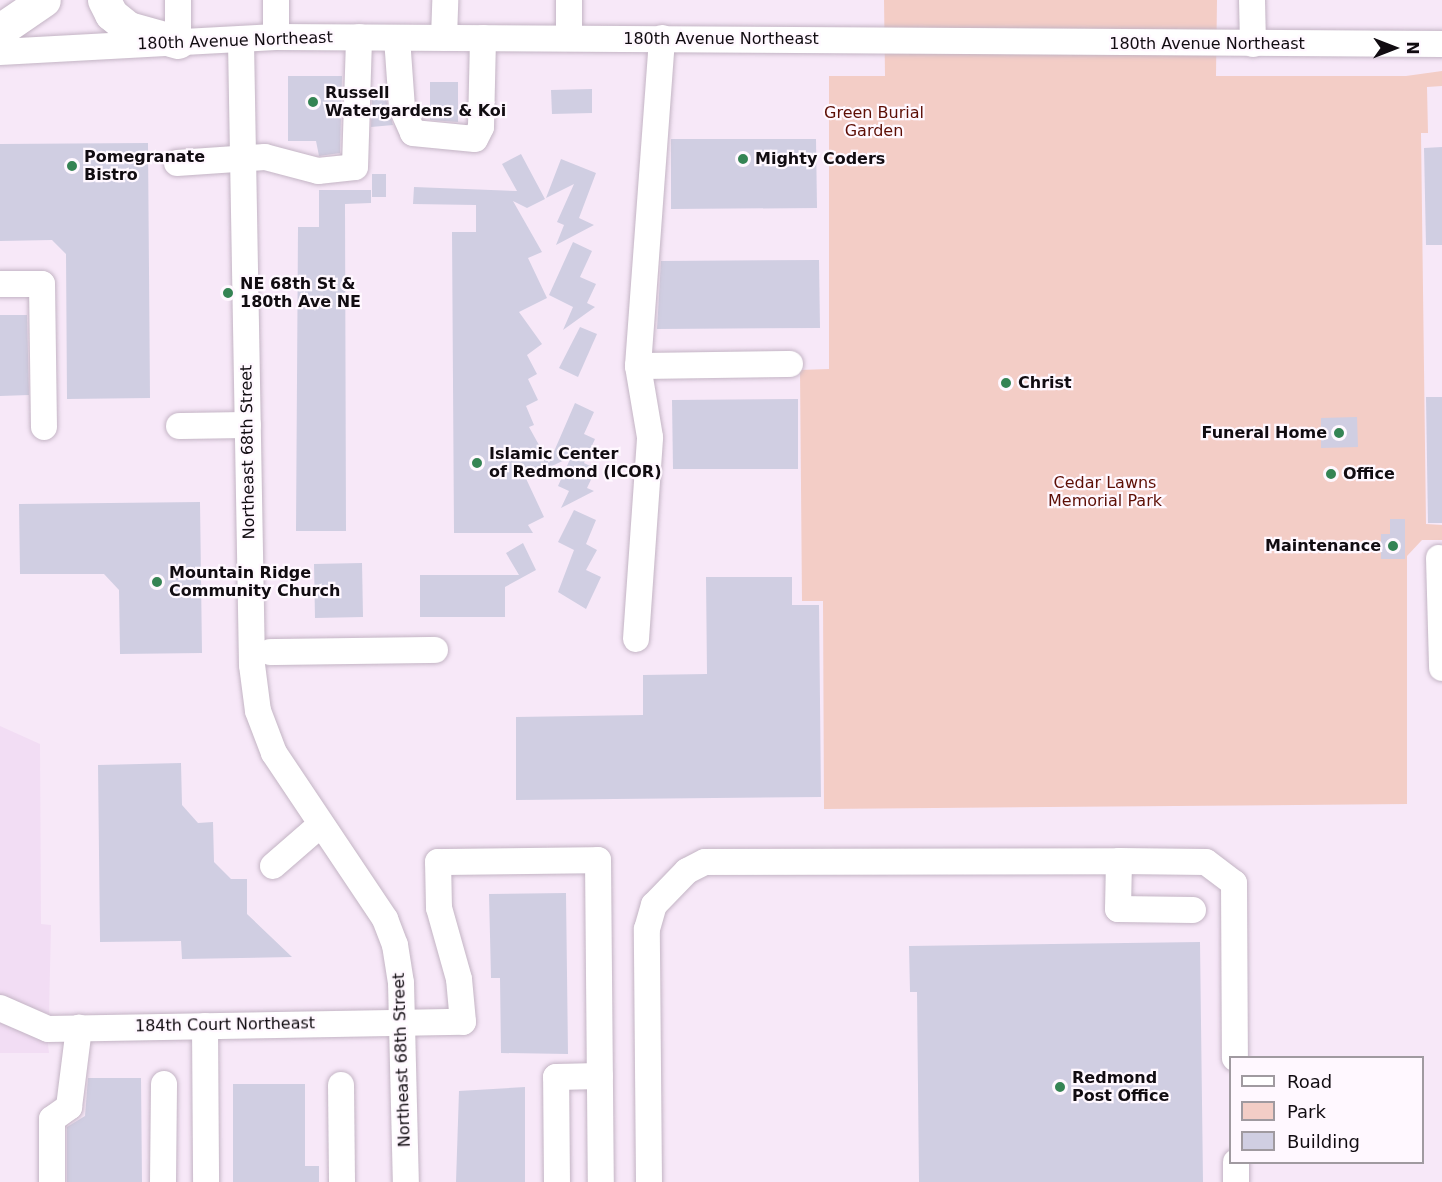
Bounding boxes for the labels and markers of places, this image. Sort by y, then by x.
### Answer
place label: Russell Watergardens & Koi [325,83,506,121]
marker: Russell Watergardens & Koi [306,95,320,109]
place label: Pomegranate Bistro [84,147,205,185]
place label: Mighty Coders [755,149,885,169]
marker: Mighty Coders [736,152,750,166]
marker: Pomegranate Bistro [65,159,79,173]
place label: NE 68th St & 180th Ave NE [240,274,361,312]
marker: NE 68th St & 180th Ave NE [221,286,235,300]
place label: Christ [1018,373,1072,393]
marker: Christ [999,376,1013,390]
place label: Funeral Home [1202,423,1327,443]
marker: Funeral Home [1332,426,1346,440]
place label: Islamic Center of Redmond (ICOR) [489,444,661,482]
marker: Islamic Center of Redmond (ICOR) [470,456,484,470]
place label: Office [1343,464,1395,484]
marker: Office [1324,467,1338,481]
place label: Maintenance [1265,536,1381,556]
marker: Maintenance [1386,539,1400,553]
place label: Mountain Ridge Community Church [169,563,340,601]
marker: Mountain Ridge Community Church [150,575,164,589]
place label: Redmond Post Office [1072,1068,1169,1106]
marker: Redmond Post Office [1053,1080,1067,1094]

